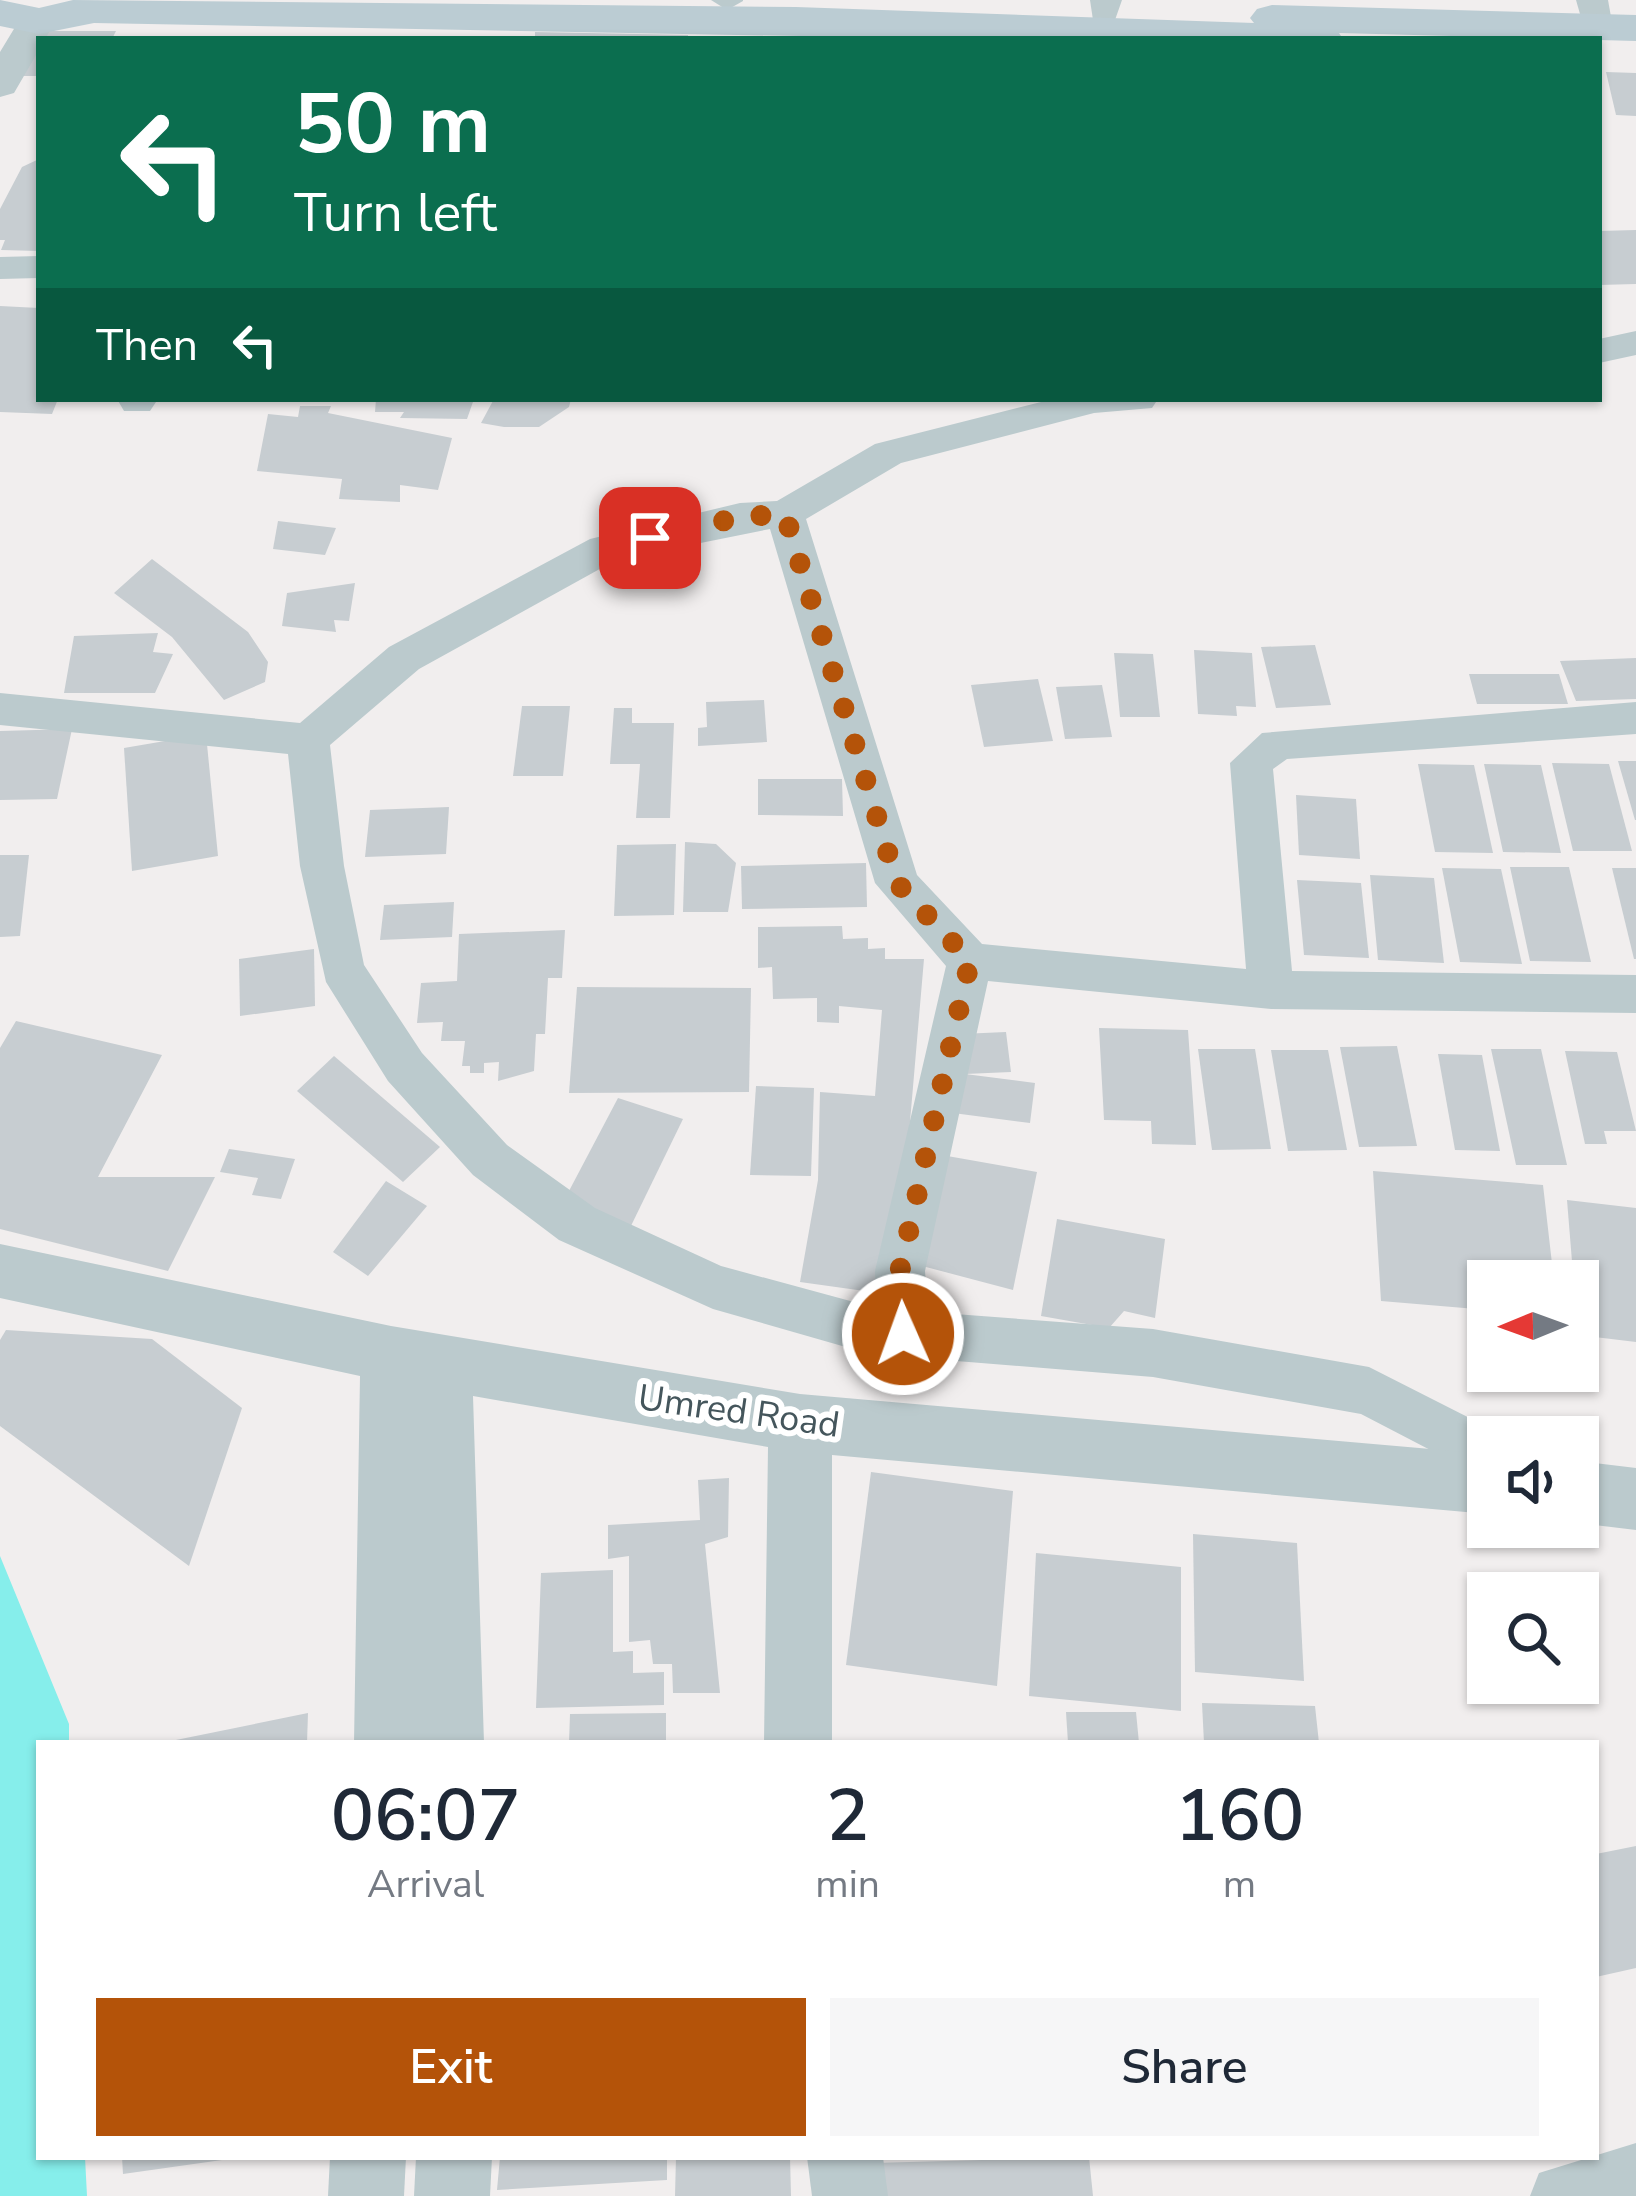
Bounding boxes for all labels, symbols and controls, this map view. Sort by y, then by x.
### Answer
text: 50 m [294,67,491,182]
icon: left [96,84,252,240]
text: Turn left [294,176,497,250]
icon: left [222,312,288,378]
text: Then [96,315,198,376]
pin [599,487,701,589]
icon: arrive [617,505,683,571]
north arrow [1467,1260,1599,1392]
map controls [1467,1260,1599,1704]
position arrow [840,1271,966,1397]
street label: Umred Road [635,1373,843,1450]
button: sound [1467,1416,1599,1548]
button: search [1467,1572,1599,1704]
text: 06:07 [331,1767,521,1865]
text: 2 [826,1767,869,1865]
text: 160 [1175,1767,1304,1865]
text: Arrival [367,1858,484,1911]
text: min [815,1858,880,1911]
text: m [1223,1858,1256,1911]
button: Exit [96,1998,806,2136]
button: Share [830,1998,1539,2136]

